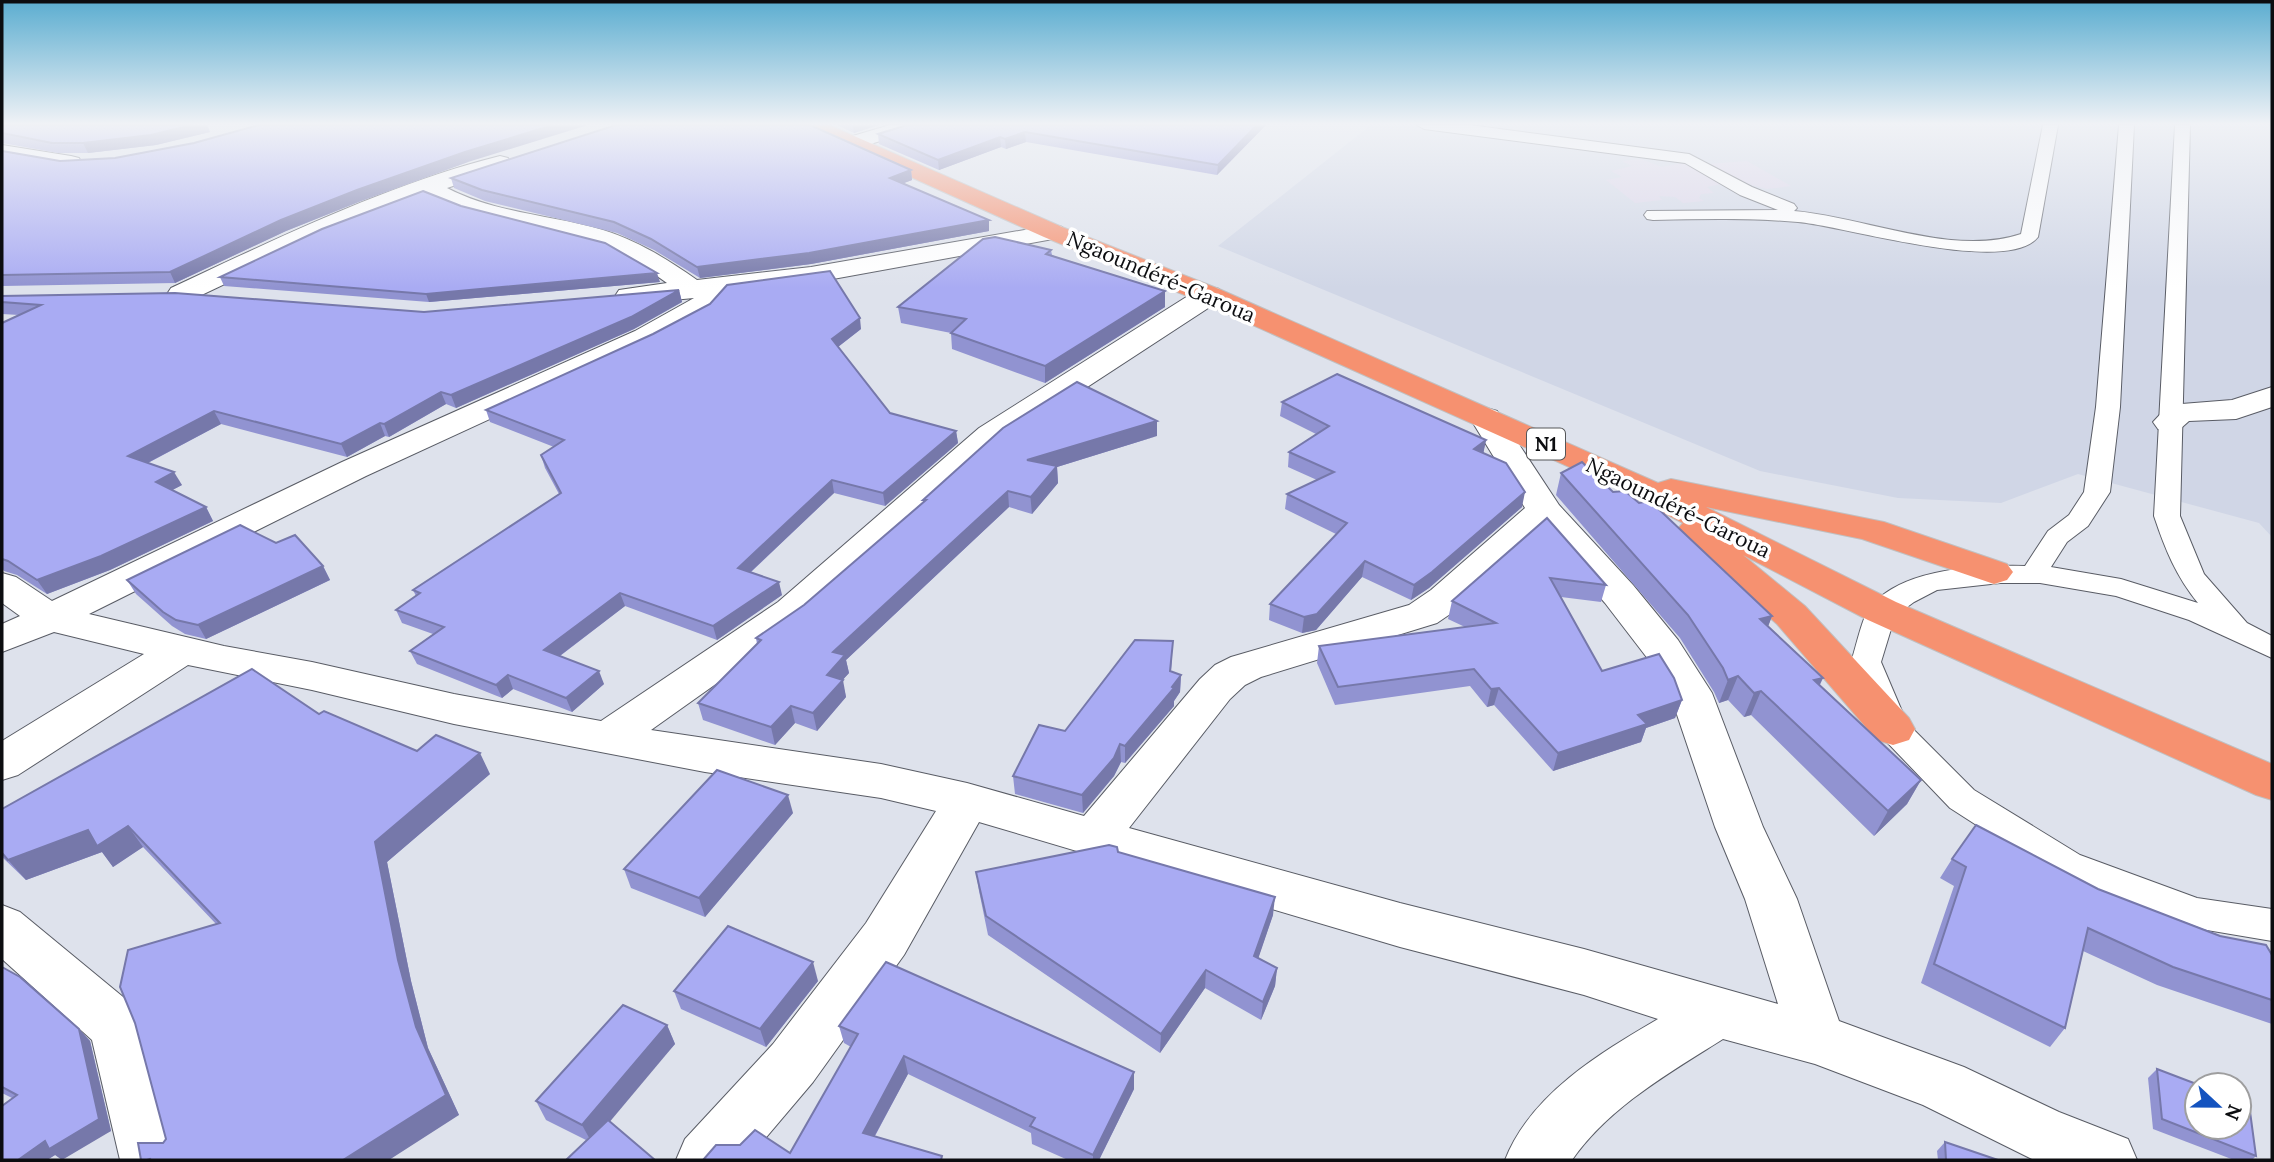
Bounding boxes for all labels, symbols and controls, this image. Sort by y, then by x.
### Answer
street label: Ngaoundéré-Garoua [1063,225,1260,328]
road number: N1 [1527,428,1565,460]
street label: Ngaoundéré-Garoua [1582,451,1775,564]
north arrow [2183,1071,2253,1141]
text: N [2220,1101,2248,1124]

